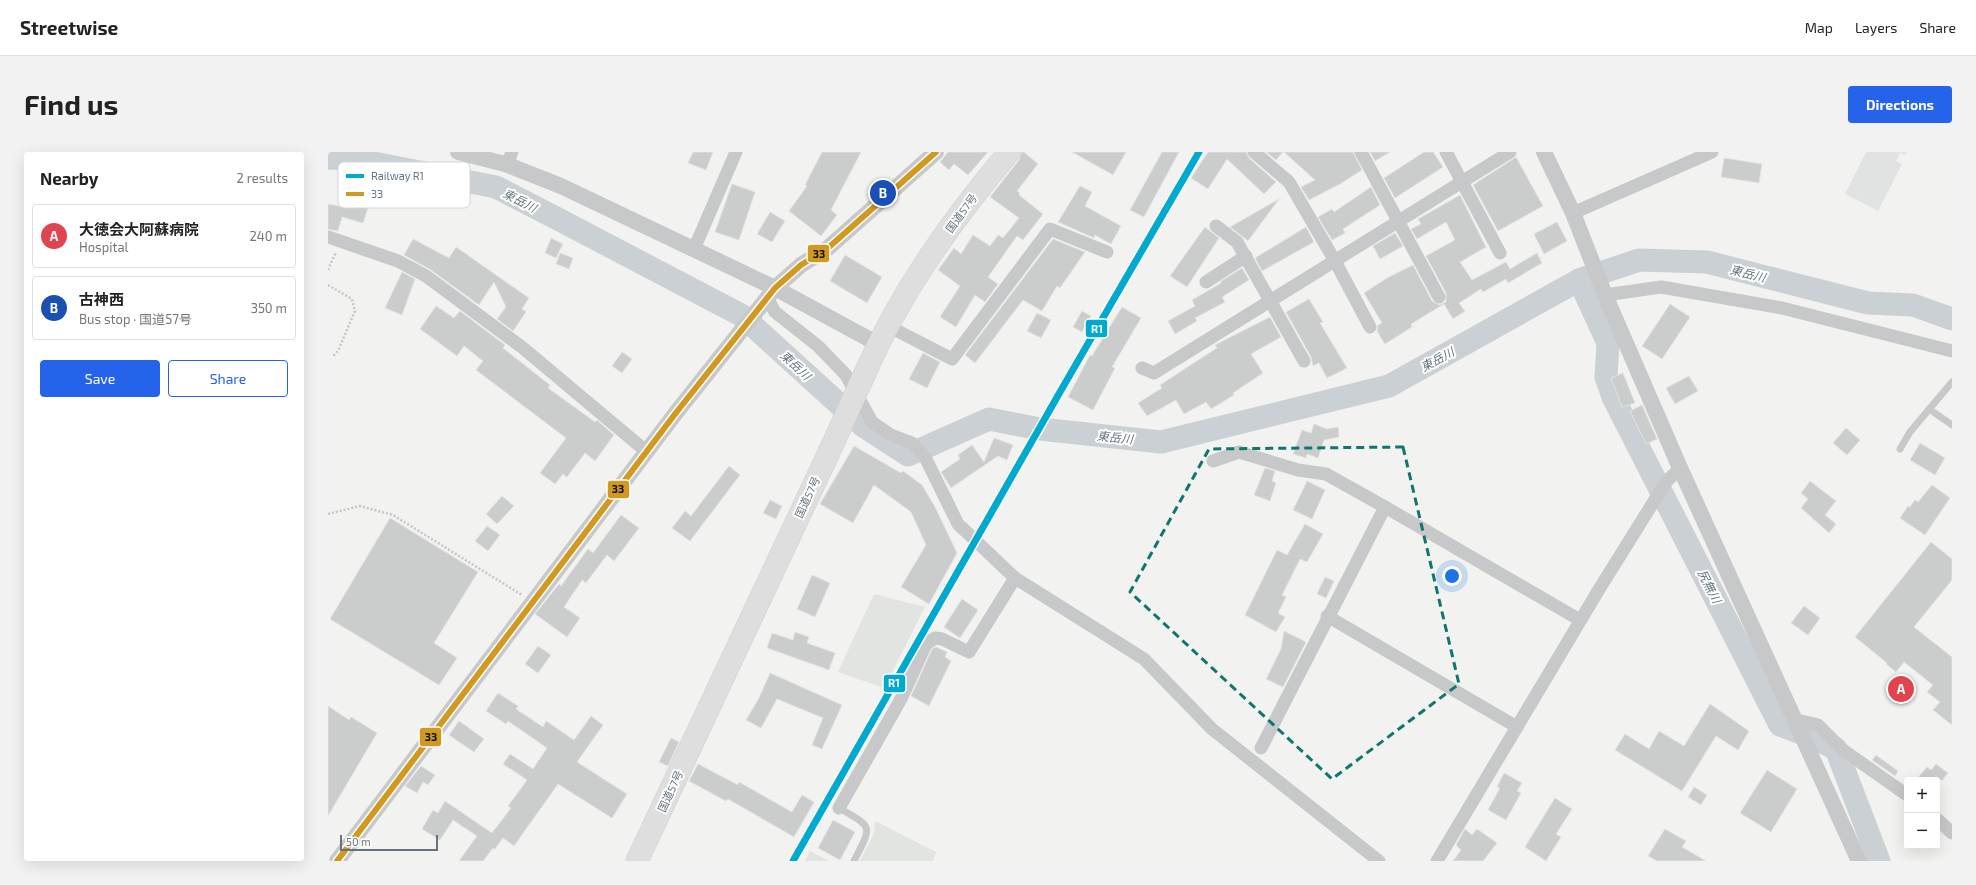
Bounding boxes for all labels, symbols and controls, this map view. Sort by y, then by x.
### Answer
text: Streetwise [20,16,118,39]
text: Map [1805,19,1833,36]
text: Layers [1855,19,1897,36]
text: Share [1919,19,1956,36]
button: Directions [1848,86,1952,123]
text: Find us [24,87,118,121]
legend [338,162,470,208]
text: Nearby [40,168,98,188]
text: Railway R1 [371,169,424,182]
text: 2 results [236,170,288,186]
pin: B [870,178,896,208]
water label: 東岳川 [501,186,541,215]
text: 33 [371,187,383,200]
street label: 国道57号 [943,191,979,235]
text: 大徳会大阿蘇病院 [79,220,199,238]
text: A [50,228,58,244]
text: 240 m [250,228,287,244]
text: Hospital [79,239,128,255]
line badge: 33 [807,244,830,263]
text: 33 [813,247,825,260]
water label: 東岳川 [1729,262,1769,285]
text: 古神西 [79,290,124,308]
text: B [50,300,58,316]
text: 350 m [251,300,287,316]
text: Bus stop · 国道57号 [79,311,192,327]
line badge: R1 [1085,319,1108,338]
text: R1 [1091,322,1103,335]
water label: 東岳川 [1418,343,1458,374]
water label: 東岳川 [778,348,815,384]
button: Save [40,360,160,397]
button: Share [168,360,288,397]
water label: 東岳川 [1096,428,1136,446]
street label: 国道57号 [792,474,822,520]
line badge: 33 [607,480,630,499]
text: 33 [612,482,624,495]
your location [1442,566,1462,586]
water label: 尻無川 [1696,567,1725,607]
line badge: R1 [883,674,906,693]
pin: A [1888,674,1914,704]
text: R1 [888,676,900,689]
line badge: 33 [419,727,442,747]
text: 33 [425,730,437,743]
street label: 国道57号 [655,768,685,814]
map controls [1904,777,1940,849]
button: + [1904,777,1940,813]
button: − [1904,813,1940,849]
scale bar [340,833,438,852]
text: 50 m [346,835,371,848]

